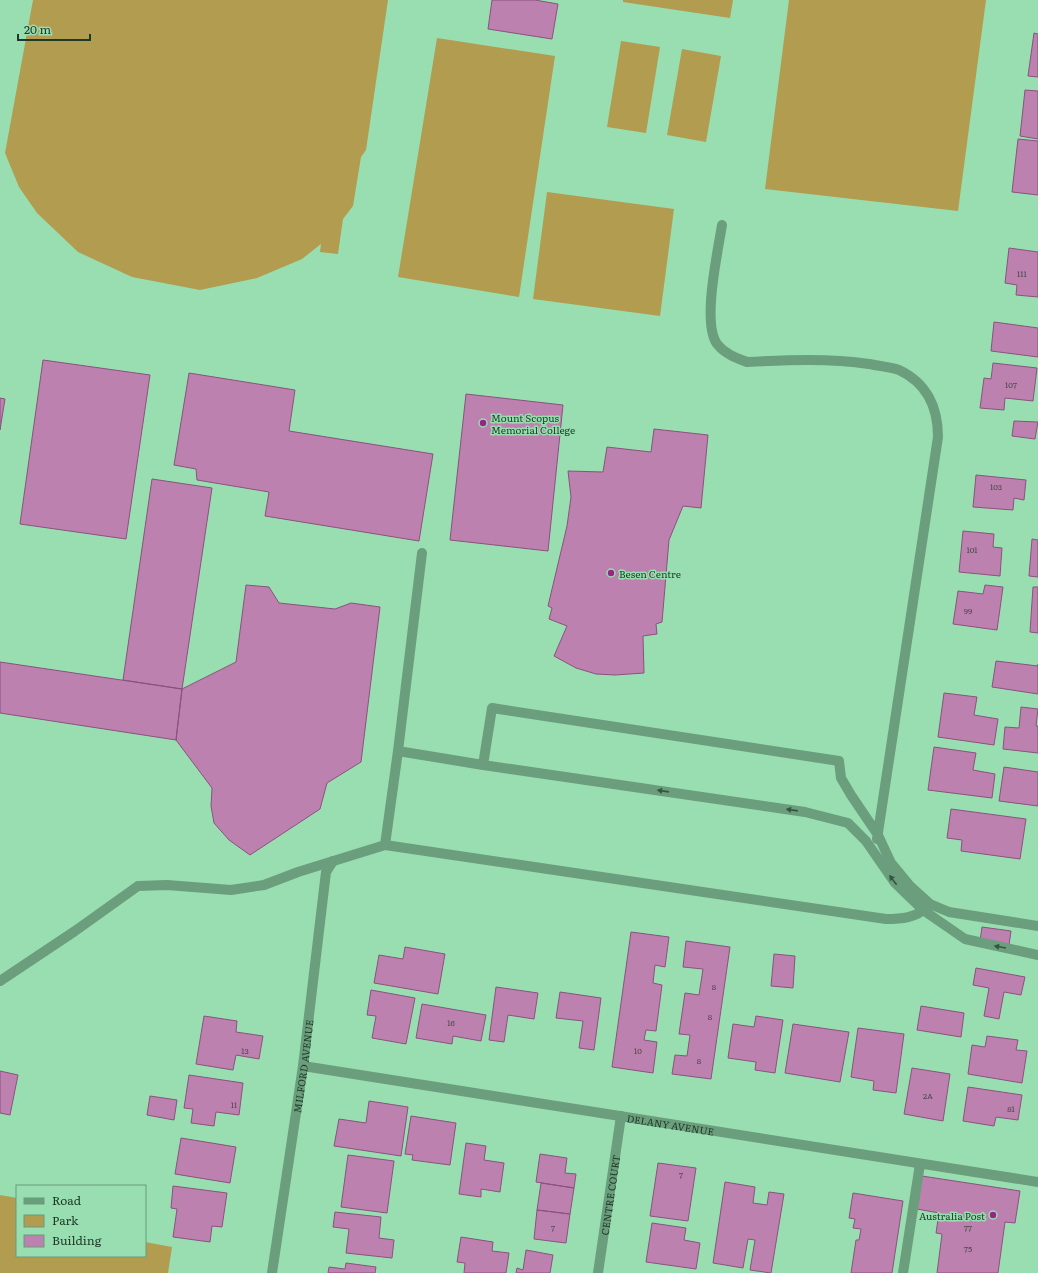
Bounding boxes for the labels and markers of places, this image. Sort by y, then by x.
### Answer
place label: Mount Scopus Memorial College [491,410,575,437]
marker: Mount Scopus Memorial College [478,418,488,428]
place label: Besen Centre [619,566,681,581]
marker: Besen Centre [606,568,616,578]
place label: Australia Post [919,1208,985,1223]
marker: Australia Post [988,1210,998,1220]

